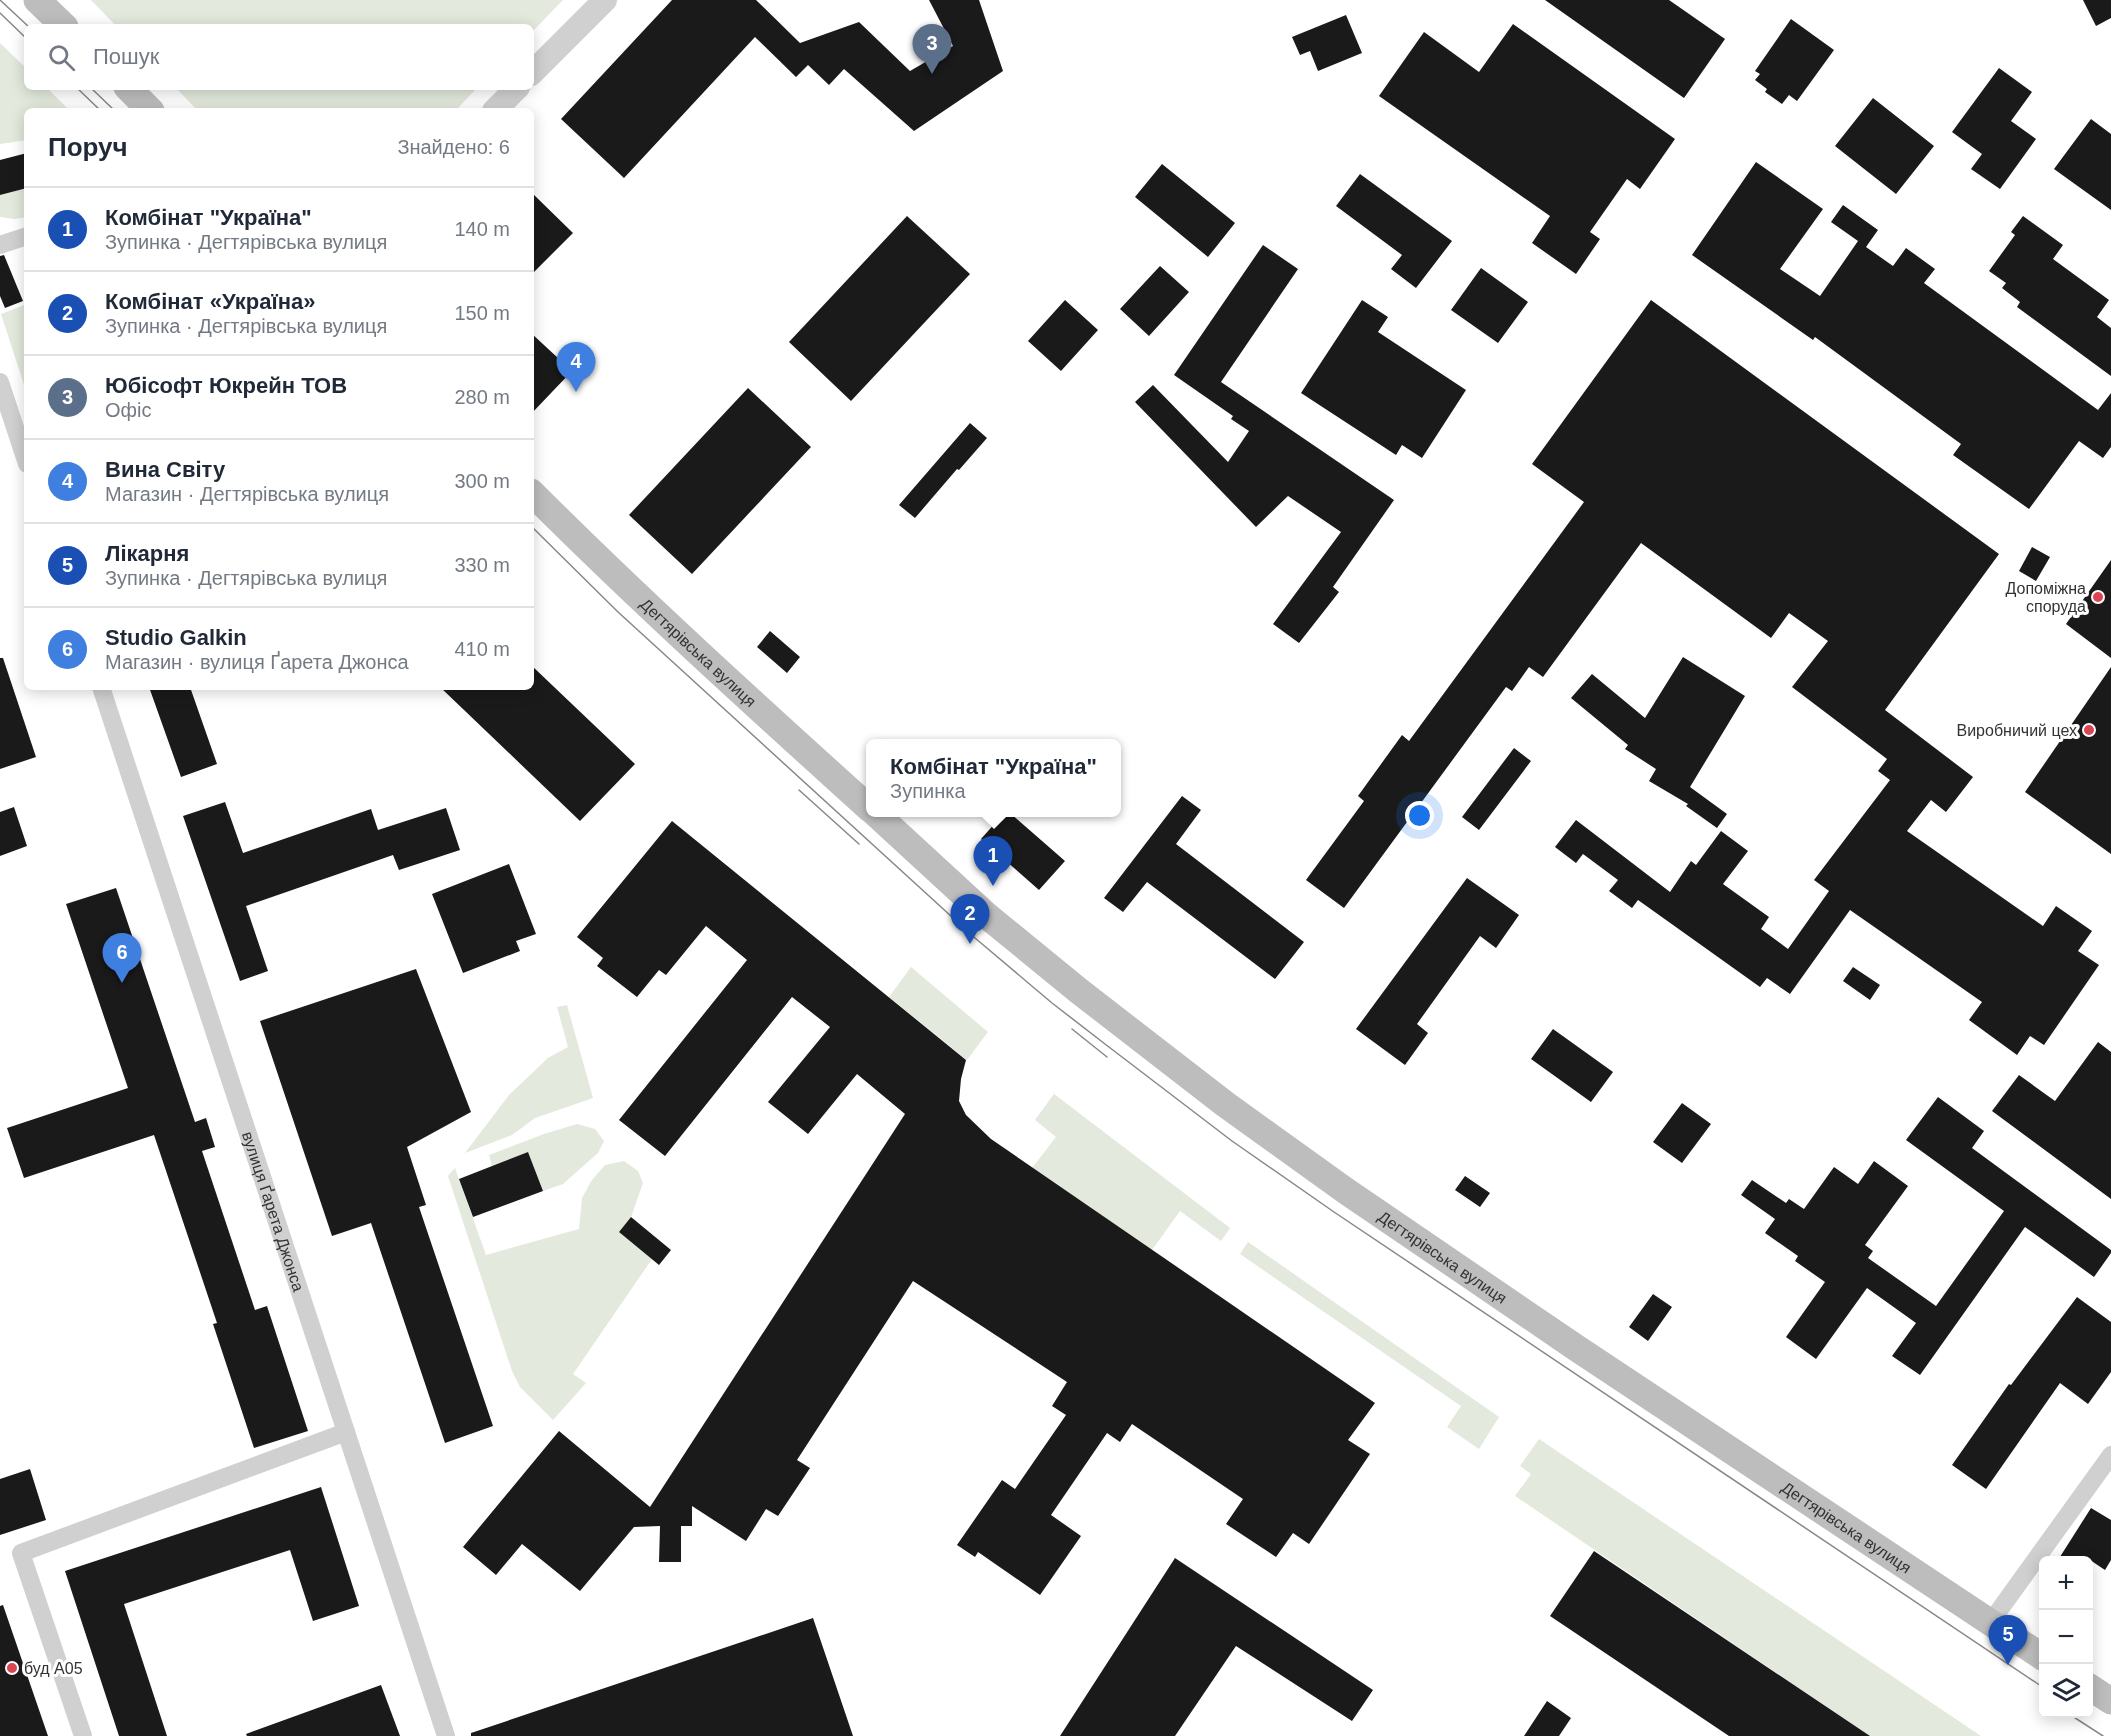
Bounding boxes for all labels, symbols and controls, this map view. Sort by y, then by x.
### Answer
search box [24,24,534,90]
pin: 3 [912,25,952,74]
icon: search [45,41,78,74]
text: Пошук [93,44,159,69]
text: Поруч [48,132,128,162]
text: Знайдено: 6 [397,136,510,158]
text: Комбінат "Україна" [105,205,312,230]
text: 1 [62,218,73,240]
text: 140 m [454,218,510,240]
text: Зупинка · Дегтярівська вулиця [105,231,387,253]
text: Комбінат «Україна» [105,289,315,314]
text: 2 [62,302,73,324]
text: 150 m [454,302,510,324]
text: Зупинка · Дегтярівська вулиця [105,315,387,337]
pin: 4 [556,342,596,392]
text: Юбісофт Юкрейн ТОВ [105,373,347,398]
text: 3 [62,386,73,408]
text: 280 m [454,386,510,408]
text: Офіс [105,399,151,421]
text: Вина Світу [105,457,225,482]
text: 4 [62,470,73,492]
text: 300 m [454,470,510,492]
text: Магазин · Дегтярівська вулиця [105,483,389,505]
text: Лікарня [105,541,189,566]
text: 5 [62,554,73,576]
text: 330 m [454,554,510,576]
text: Зупинка · Дегтярівська вулиця [105,567,387,589]
place label: Допоміжна споруда [2006,580,2086,615]
marker: Допоміжна споруда [2091,590,2105,604]
street label: Дегтярівська вулиця [637,595,760,710]
text: Studio Galkin [105,625,247,650]
text: 6 [62,638,73,660]
text: 410 m [454,638,510,660]
text: Магазин · вулиця Ґарета Джонса [105,651,409,673]
place label: Виробничий цех [1956,722,2077,739]
marker: Виробничий цех [2082,723,2096,737]
popup [866,739,1121,817]
text: Комбінат "Україна" [890,754,1097,779]
text: Зупинка [890,780,966,802]
your location [1405,801,1434,830]
pin: 1 [974,836,1012,886]
pin: 2 [950,894,990,944]
pin: 6 [102,934,142,983]
street label: вулиця Ґарета Джонса [239,1129,308,1293]
street label: Дегтярівська вулиця [1375,1207,1510,1307]
street label: Дегтярівська вулиця [1779,1478,1914,1576]
map controls [2039,1556,2093,1718]
button: + [2039,1556,2093,1610]
button: − [2039,1610,2093,1664]
pin: 5 [1988,1616,2028,1665]
place label: буд А05 [24,1660,83,1677]
marker: буд А05 [5,1661,19,1675]
button: layers [2039,1664,2093,1718]

